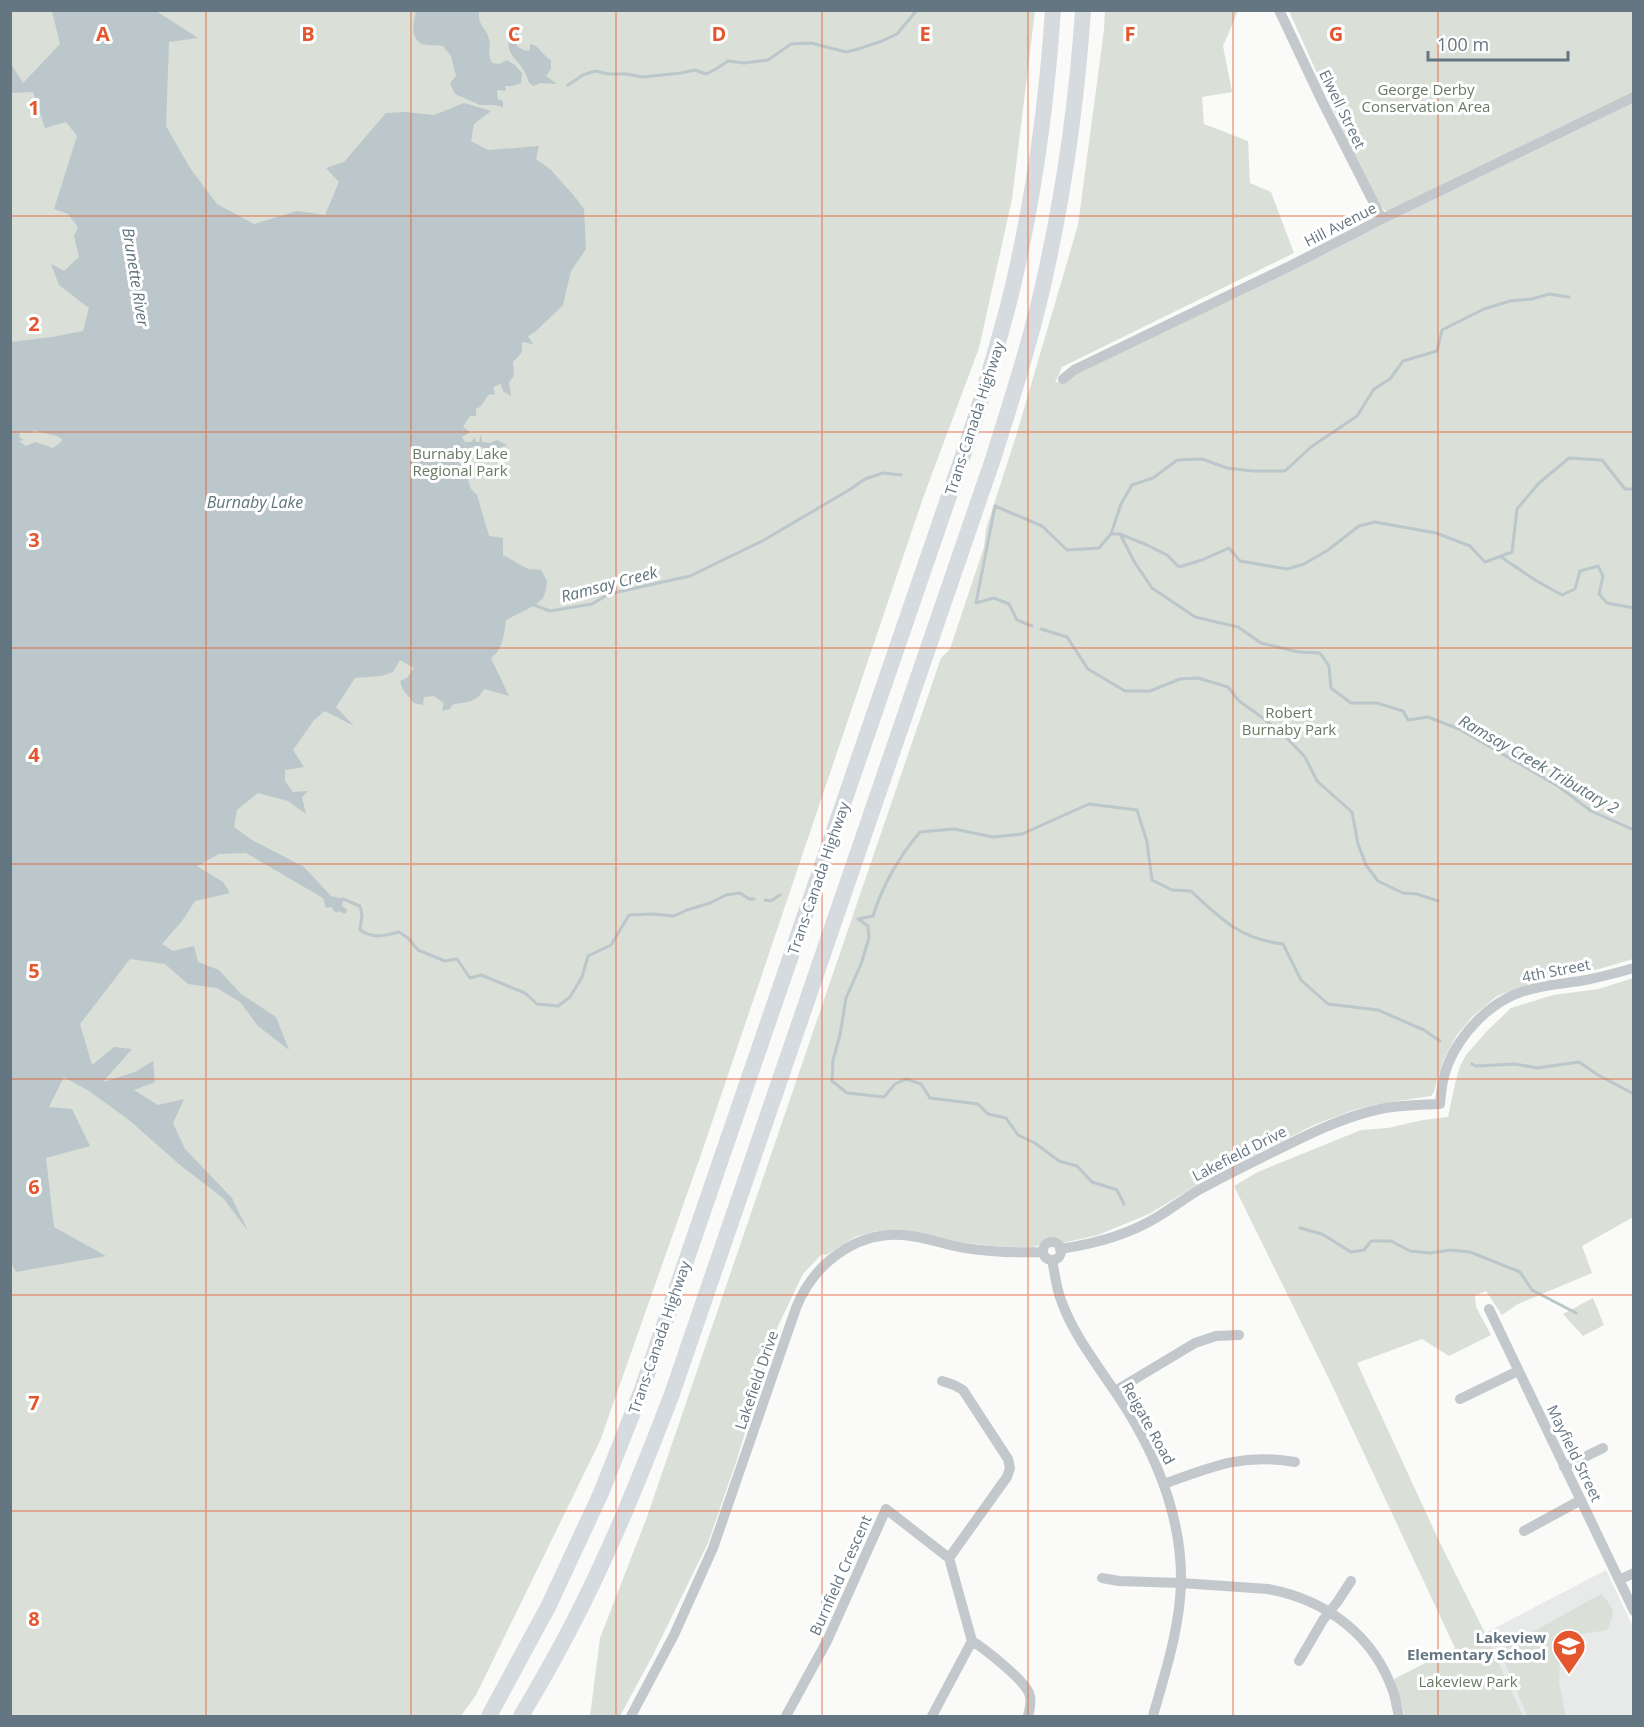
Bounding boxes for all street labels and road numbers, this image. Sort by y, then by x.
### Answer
street label: Elwell Street [1315,66,1371,152]
street label: Hill Avenue [1300,197,1380,251]
street label: Trans-Canada Highway [940,338,1008,497]
street label: Trans-Canada Highway [782,799,854,957]
street label: 4th Street [1520,954,1592,986]
street label: Lakefield Drive [1188,1121,1290,1185]
street label: Trans-Canada Highway [623,1258,695,1416]
street label: Lakefield Drive [730,1328,782,1432]
street label: Reigate Road [1118,1378,1180,1468]
street label: Mayfield Street [1543,1401,1607,1505]
street label: Burnfield Crescent [804,1512,876,1638]

